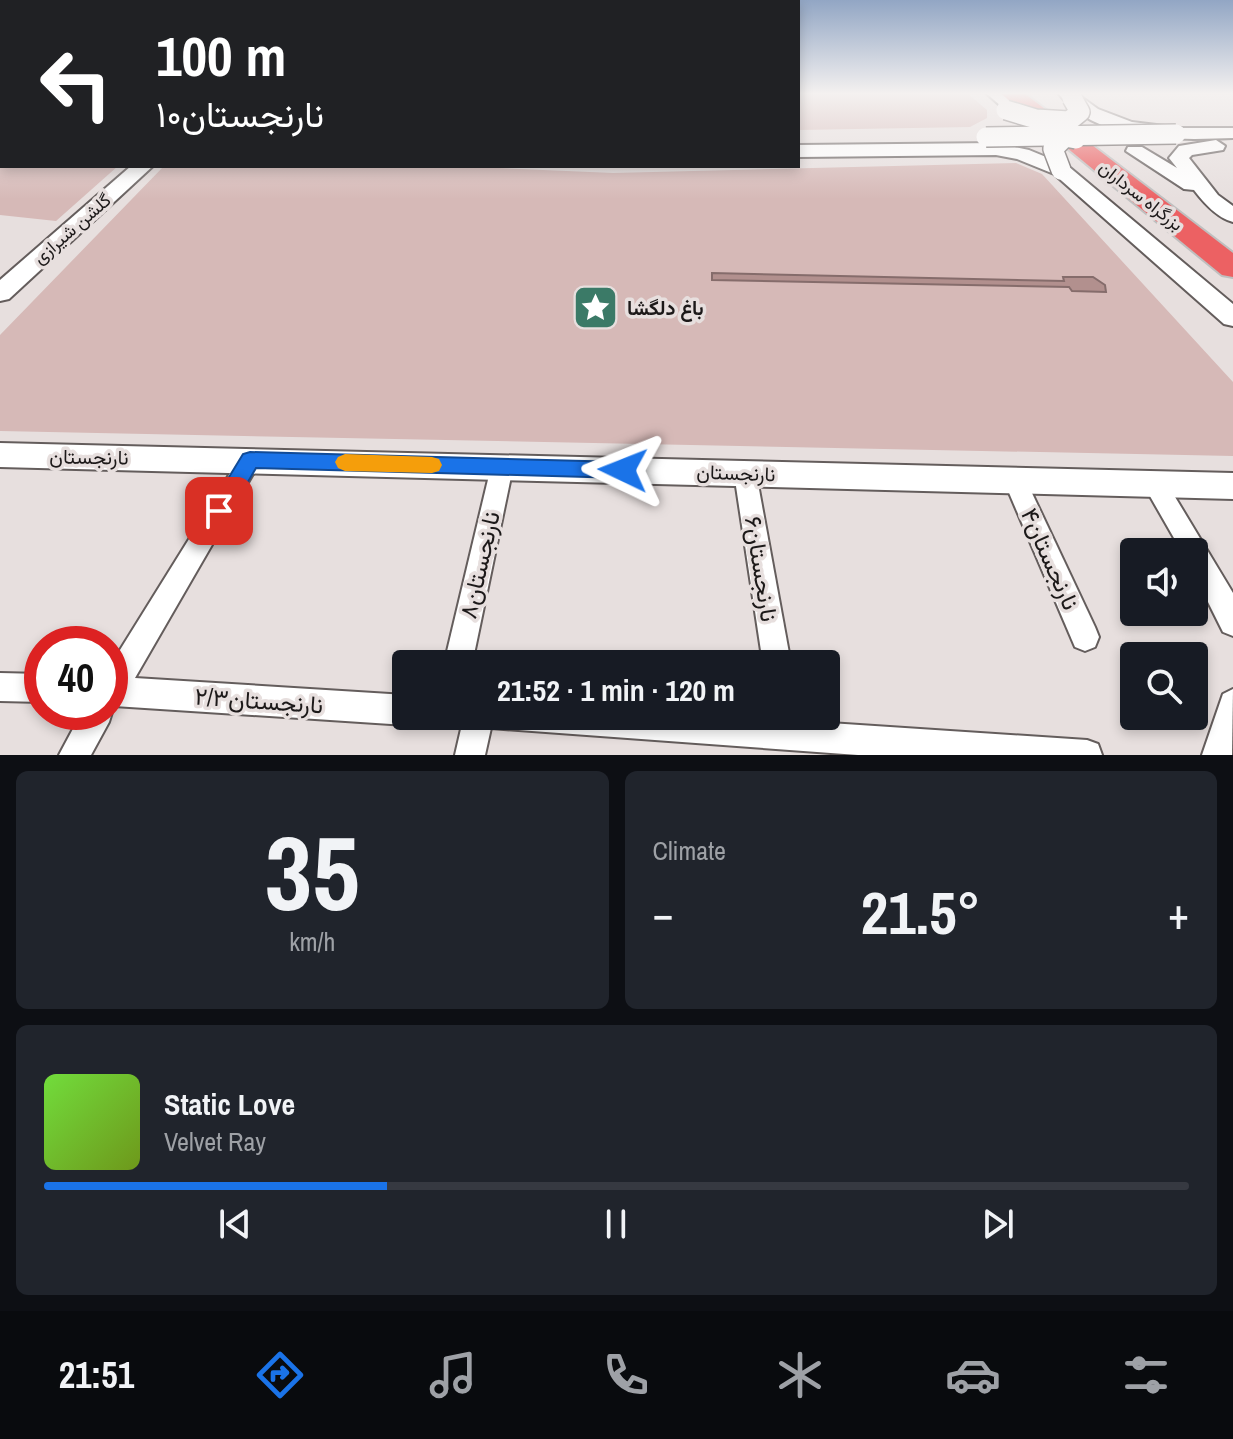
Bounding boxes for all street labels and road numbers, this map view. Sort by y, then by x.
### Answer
street label: بزرگراه سرداران [1094,155,1189,236]
street label: گلشن شیرازی [27,188,116,270]
street label: نارنجستان [49,442,129,471]
street label: نارنجستان [696,458,776,487]
street label: ۴نارنجستان [1014,502,1088,615]
street label: ۸نارنجستان [451,508,507,621]
street label: ۶نارنجستان [738,514,786,624]
street label: ۲/۳نارنجستان [194,680,324,720]

